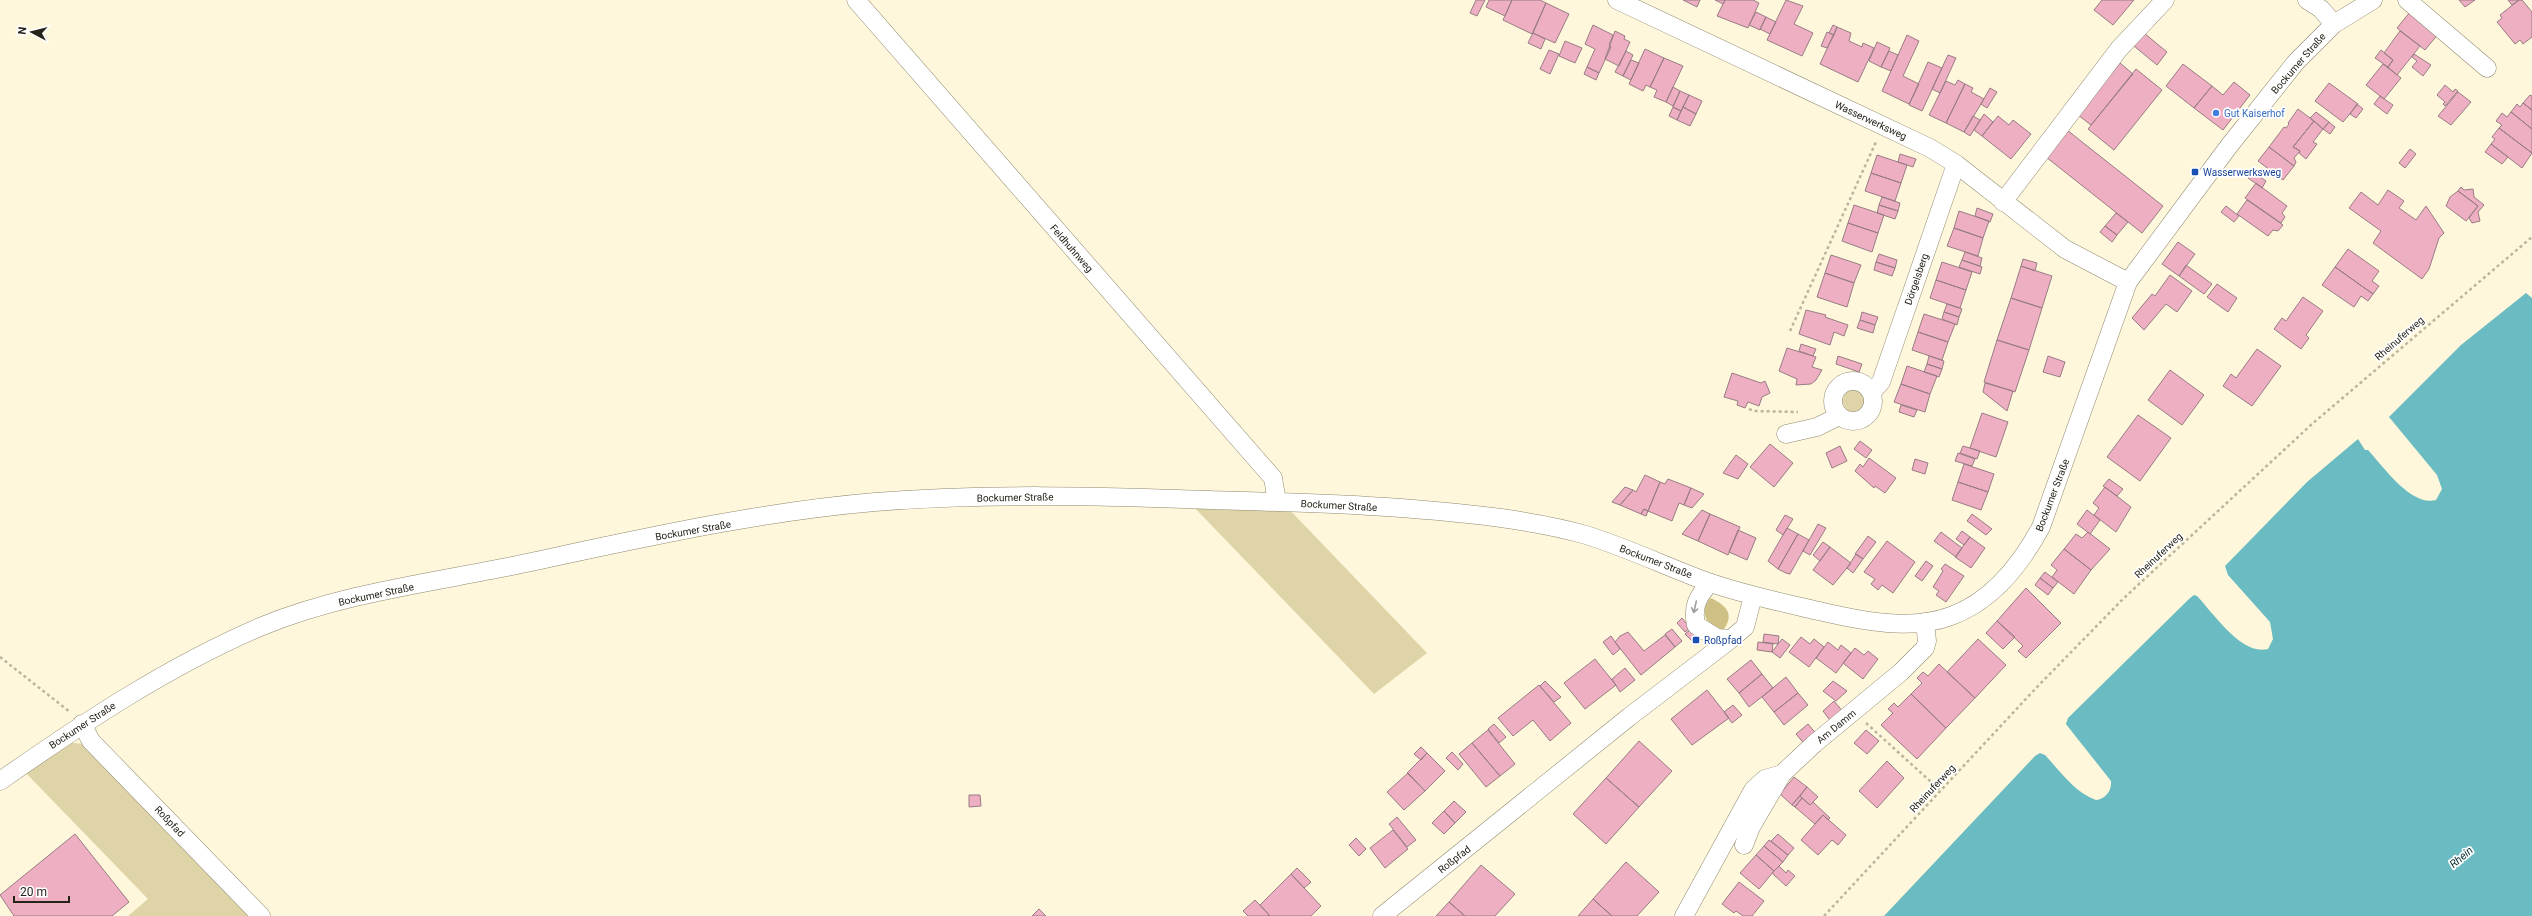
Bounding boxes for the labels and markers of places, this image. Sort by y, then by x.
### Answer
marker: Gut Kaiserhof [2211,108,2221,118]
place label: Gut Kaiserhof [2224,108,2285,119]
marker: Wasserwerksweg [2190,167,2200,177]
place label: Wasserwerksweg [2203,167,2281,178]
marker: Roßpfad [1691,635,1701,645]
place label: Roßpfad [1704,635,1742,646]

